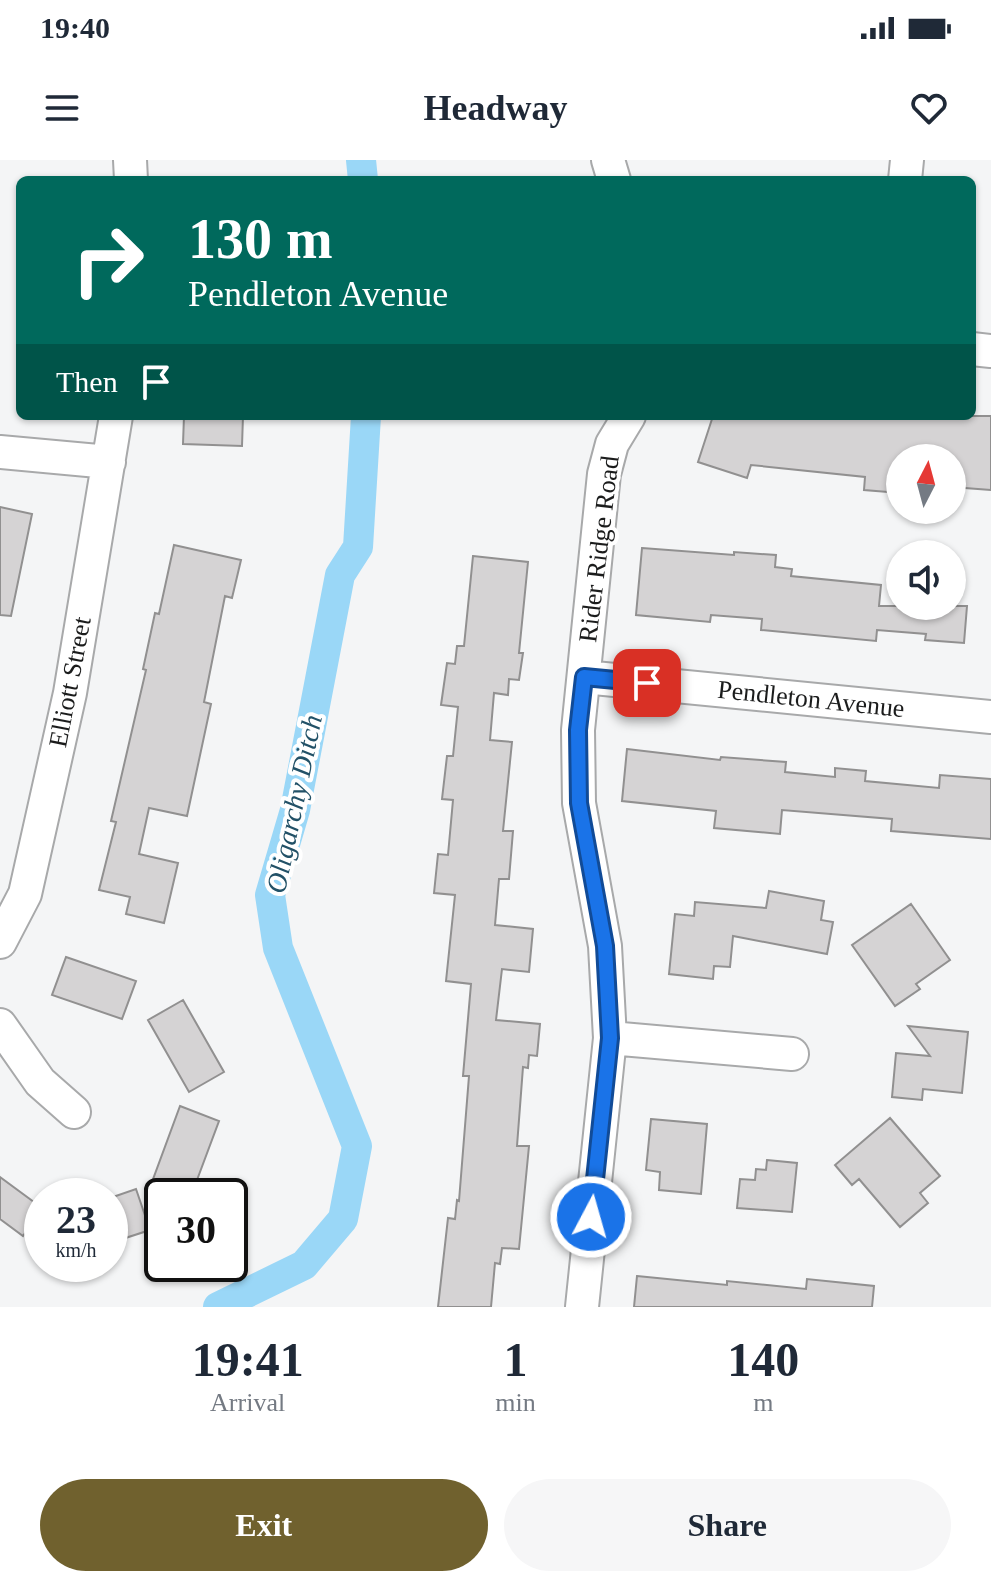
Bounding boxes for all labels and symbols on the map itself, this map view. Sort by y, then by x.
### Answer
north arrow [886,444,966,524]
street label: Rider Ridge Road [573,454,625,644]
street label: Elliott Street [43,614,97,750]
pin [613,649,681,717]
street label: Pendleton Avenue [716,675,906,723]
water label: Oligarchy Ditch [260,712,328,896]
position arrow [549,1175,633,1259]
speed limit sign: 30 [144,1178,248,1282]

